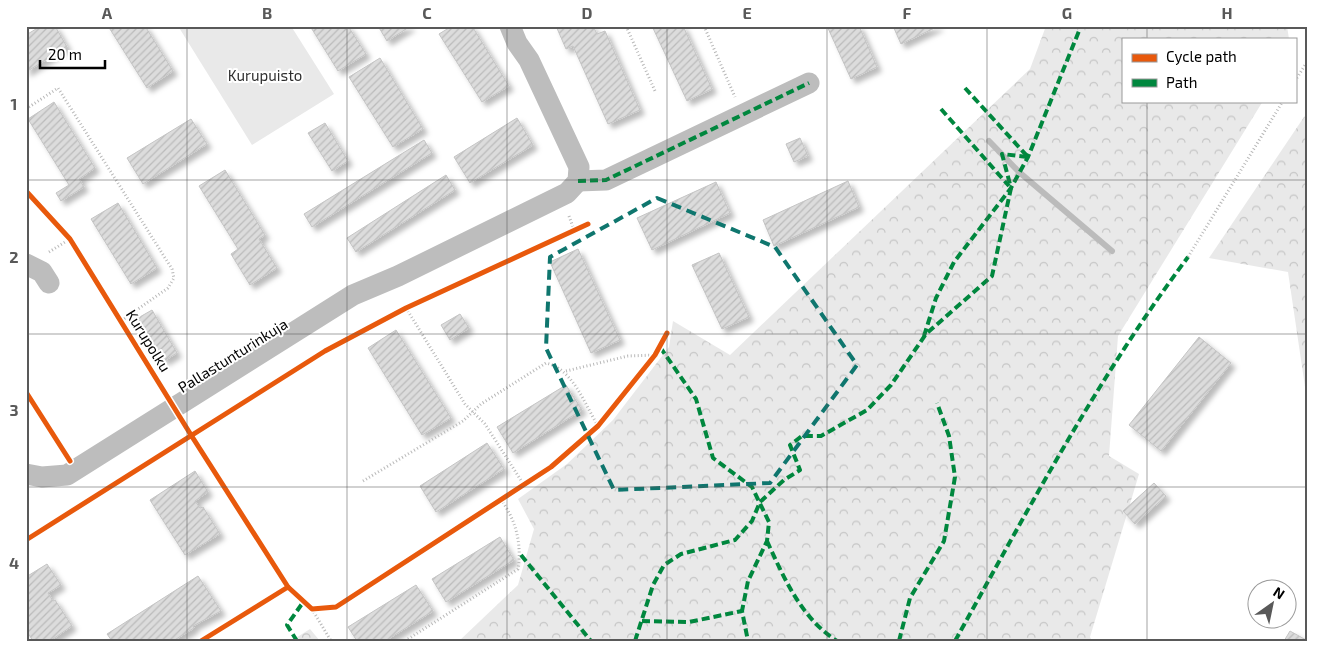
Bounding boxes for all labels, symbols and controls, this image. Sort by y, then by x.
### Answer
text: A [102,3,113,22]
text: B [262,3,272,22]
text: C [422,3,432,22]
text: D [582,3,593,22]
text: E [742,3,752,22]
text: F [903,3,912,22]
text: G [1062,3,1072,22]
text: H [1221,3,1233,22]
scale bar [40,38,105,70]
legend [1122,38,1296,102]
text: 20 m [48,45,82,63]
text: Cycle path [1166,47,1237,65]
park label: Kurupuisto [228,66,302,84]
text: Path [1166,73,1197,91]
text: 1 [11,94,17,113]
text: 2 [9,247,19,266]
street label: Kurupolku [123,306,175,375]
street label: Pallastunturinkuja [174,314,291,397]
text: 3 [9,400,19,419]
text: 4 [9,553,19,572]
north arrow [1246,580,1296,630]
text: N [1270,583,1288,603]

